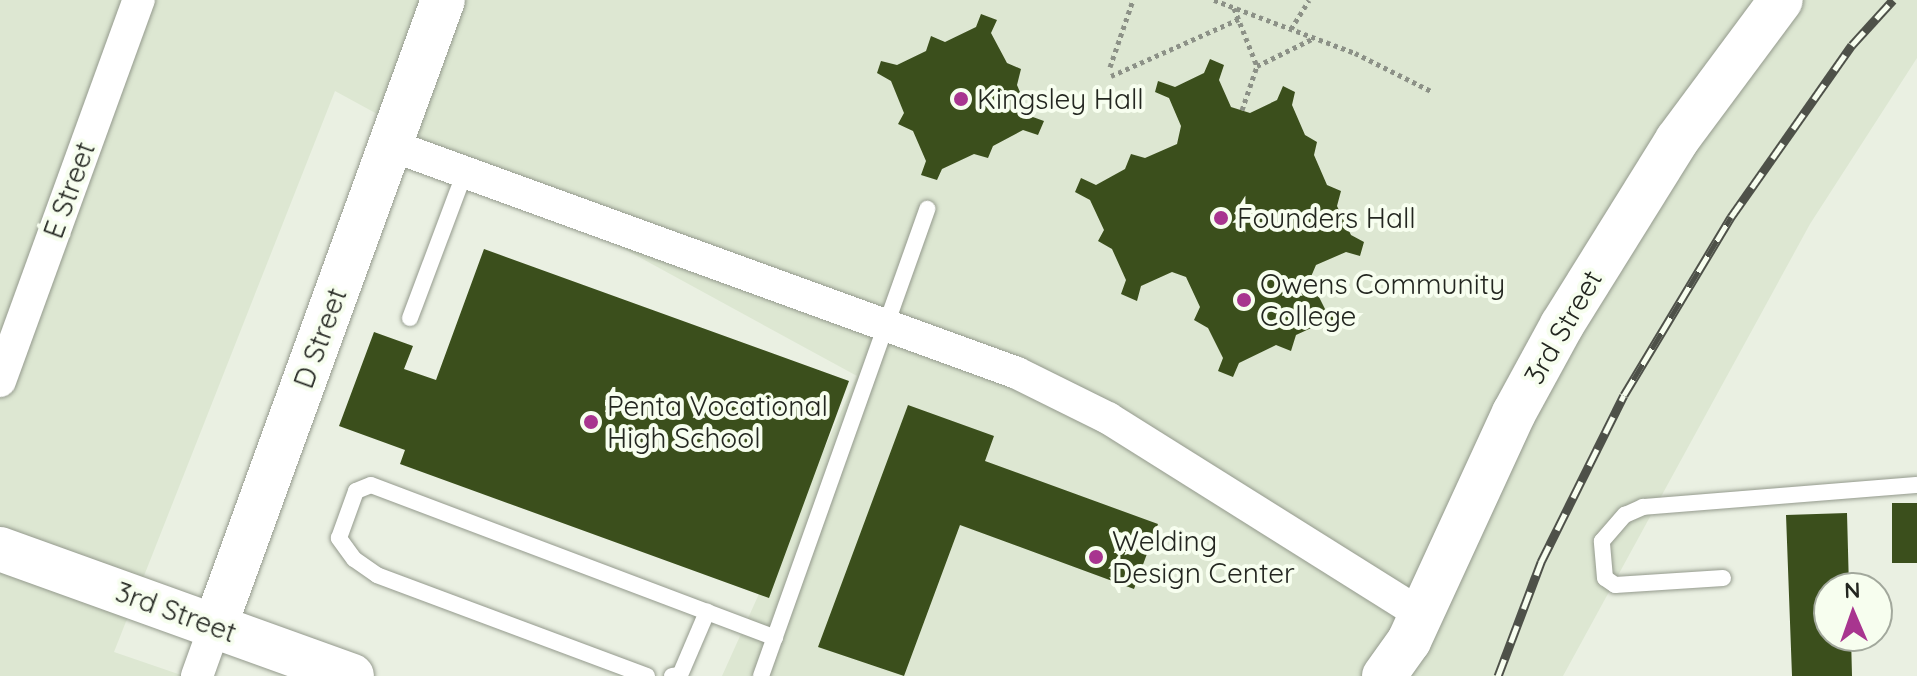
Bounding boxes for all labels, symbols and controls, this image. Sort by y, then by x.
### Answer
place label: Kingsley Hall [977,82,1144,116]
marker: Kingsley Hall [952,90,970,108]
street label: E Street [36,137,102,243]
place label: Founders Hall [1237,201,1416,235]
marker: Founders Hall [1212,209,1230,227]
street label: 3rd Street [1517,264,1609,390]
place label: Owens Community College [1260,267,1505,333]
street label: D Street [286,283,354,393]
marker: Owens Community College [1235,291,1253,309]
place label: Penta Vocational High School [607,389,828,455]
marker: Penta Vocational High School [582,413,600,431]
place label: Welding Design Center [1112,524,1295,590]
marker: Welding Design Center [1087,548,1105,566]
north arrow [1813,572,1893,652]
street label: 3rd Street [111,575,241,649]
text: N [1844,576,1861,604]

